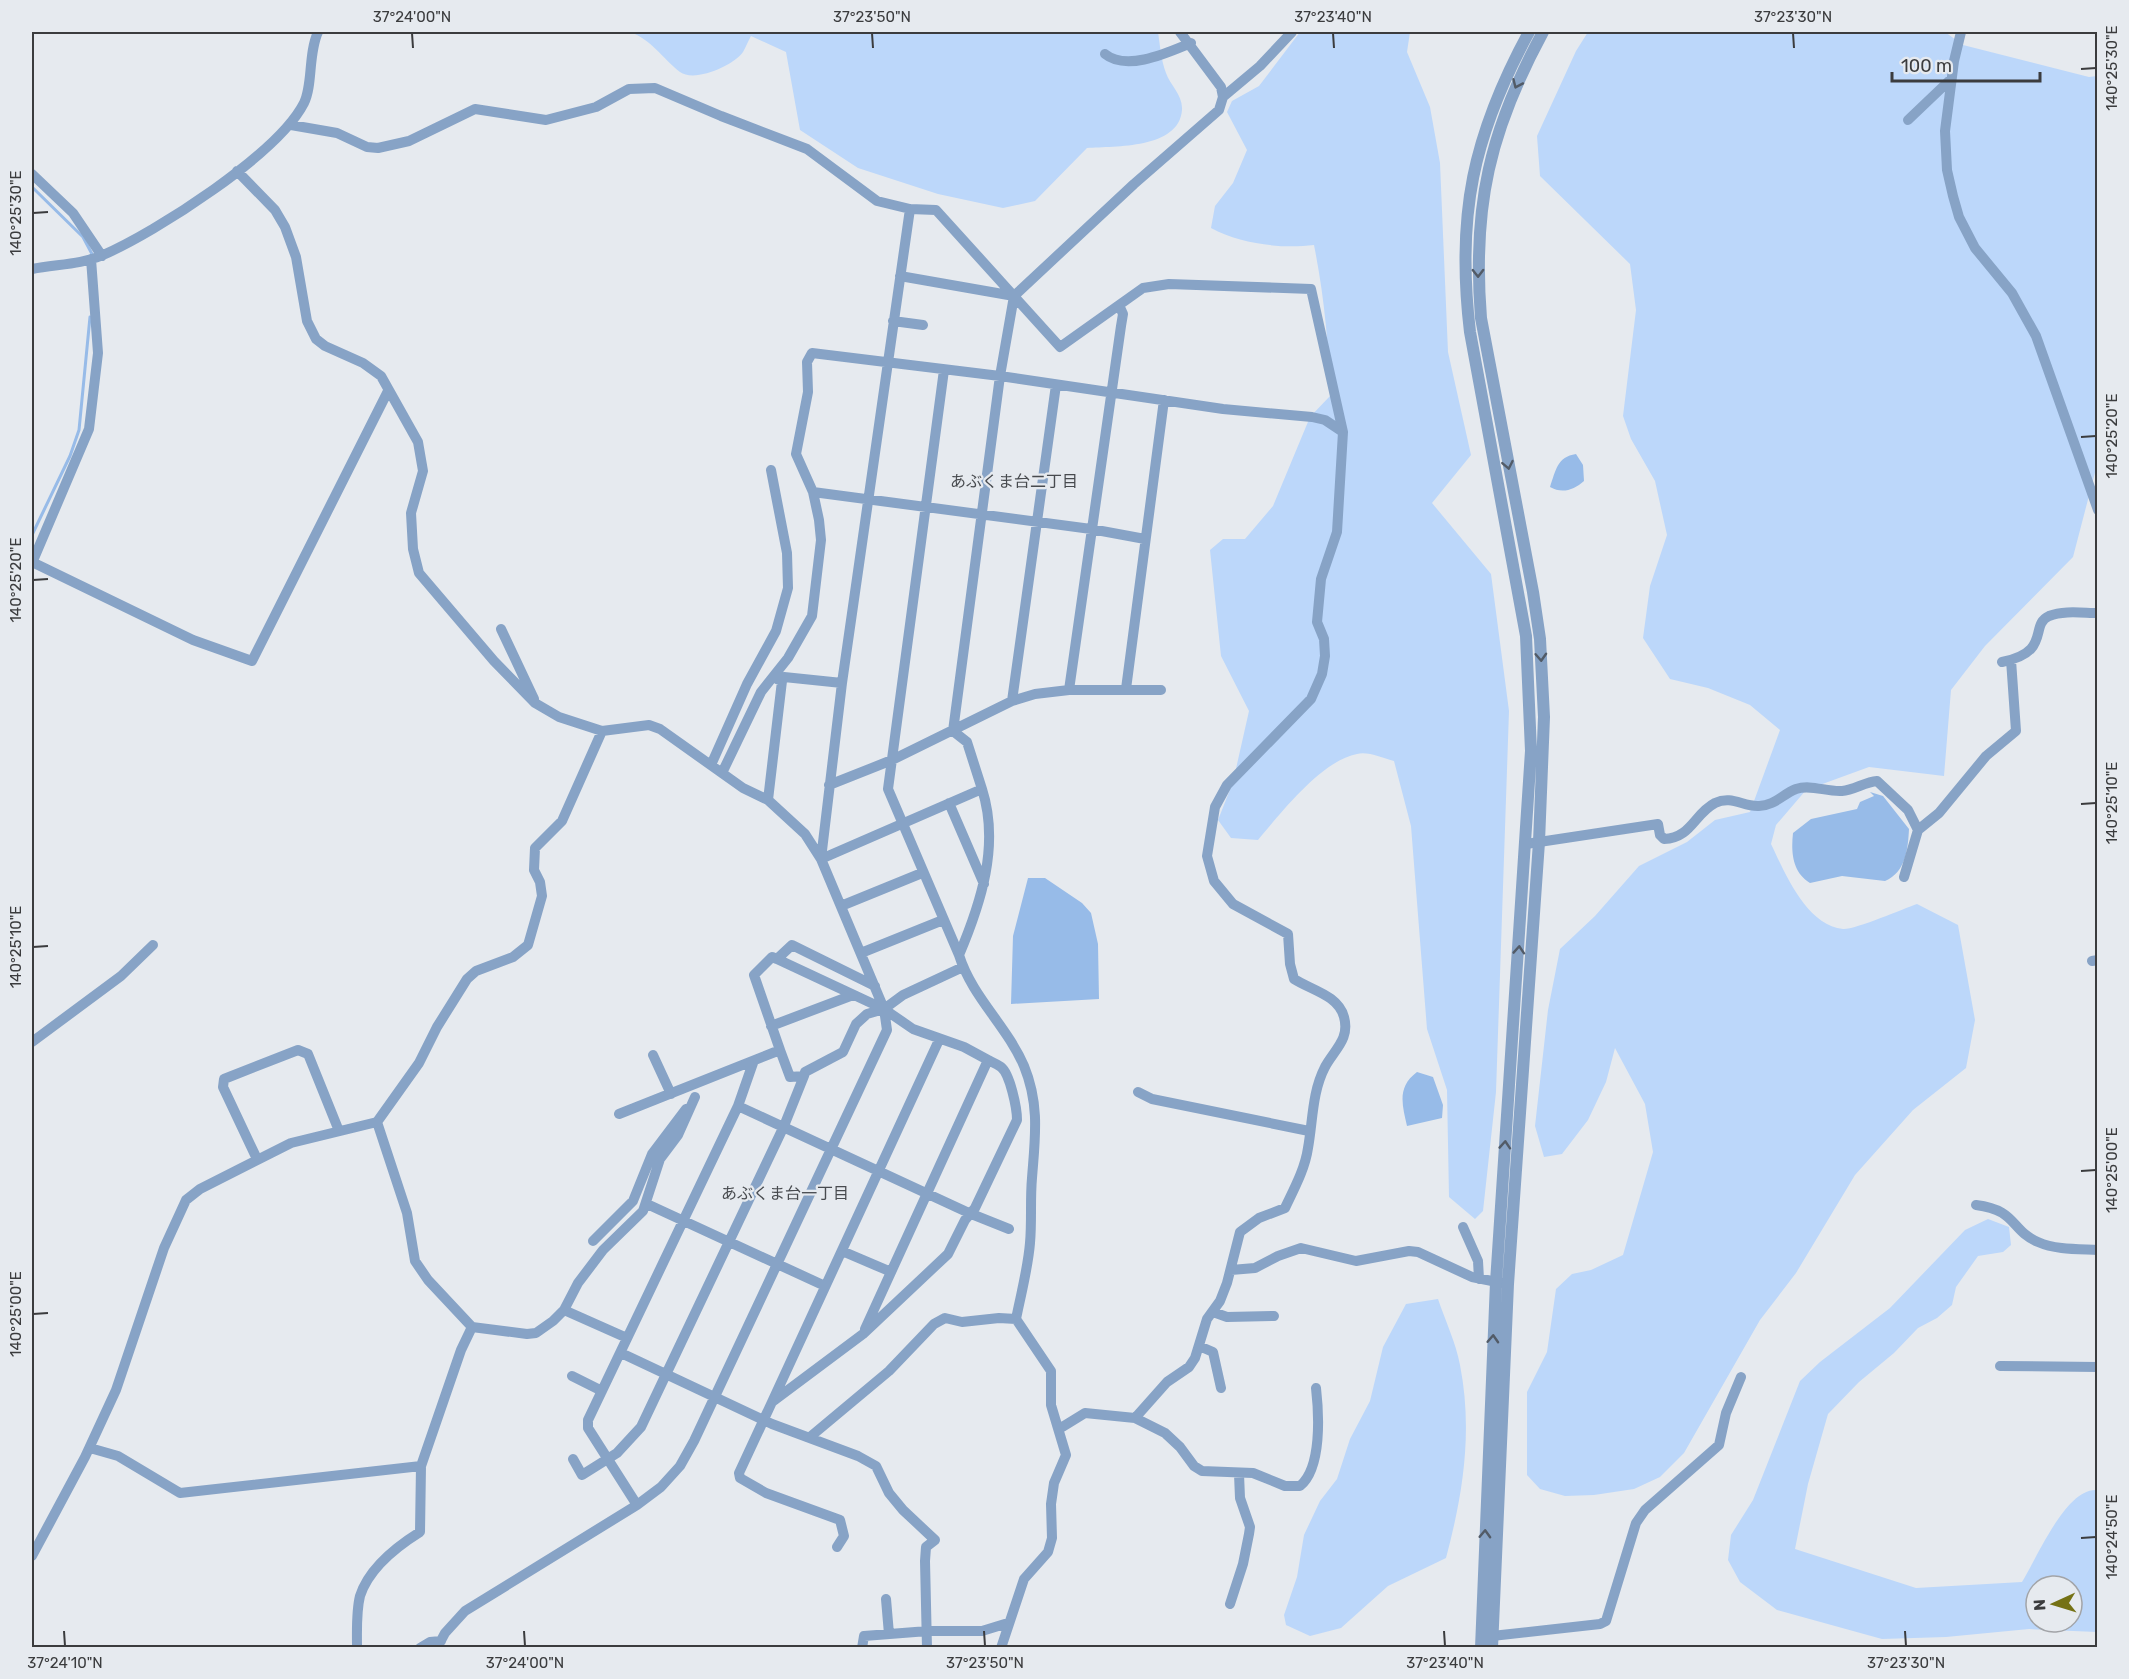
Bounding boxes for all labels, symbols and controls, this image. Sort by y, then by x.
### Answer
text: 37°24'00"N [373,8,451,26]
text: 37°23'50"N [833,8,911,26]
text: 37°23'40"N [1294,8,1372,26]
text: 37°23'30"N [1754,8,1832,26]
text: 140°25'30"E [2103,25,2121,111]
scale bar [1892,45,2040,83]
text: 100 m [1901,55,1952,77]
one-way arrow [1512,77,1524,88]
text: 140°25'30"E [7,170,25,256]
one-way arrow [1472,268,1484,277]
text: 140°25'20"E [2103,393,2121,479]
one-way arrow [1501,460,1514,470]
district label: あぶくま台二丁目 [950,472,1078,491]
text: 140°25'20"E [7,537,25,623]
one-way arrow [1534,653,1547,662]
text: 140°25'10"E [2103,762,2121,844]
text: 140°25'10"E [7,906,25,988]
one-way arrow [1512,946,1525,955]
text: 140°25'00"E [2103,1127,2121,1213]
one-way arrow [1498,1140,1511,1149]
district label: あぶくま台一丁目 [721,1184,849,1203]
text: 140°25'00"E [7,1271,25,1357]
one-way arrow [1486,1335,1499,1344]
text: 140°24'50"E [2103,1494,2121,1580]
one-way arrow [1479,1530,1491,1539]
north arrow [2024,1574,2084,1634]
text: N [2030,1599,2049,1611]
text: 37°24'10"N [27,1654,103,1672]
text: 37°24'00"N [486,1654,564,1672]
text: 37°23'50"N [946,1654,1024,1672]
text: 37°23'40"N [1406,1654,1484,1672]
text: 37°23'30"N [1867,1654,1945,1672]

